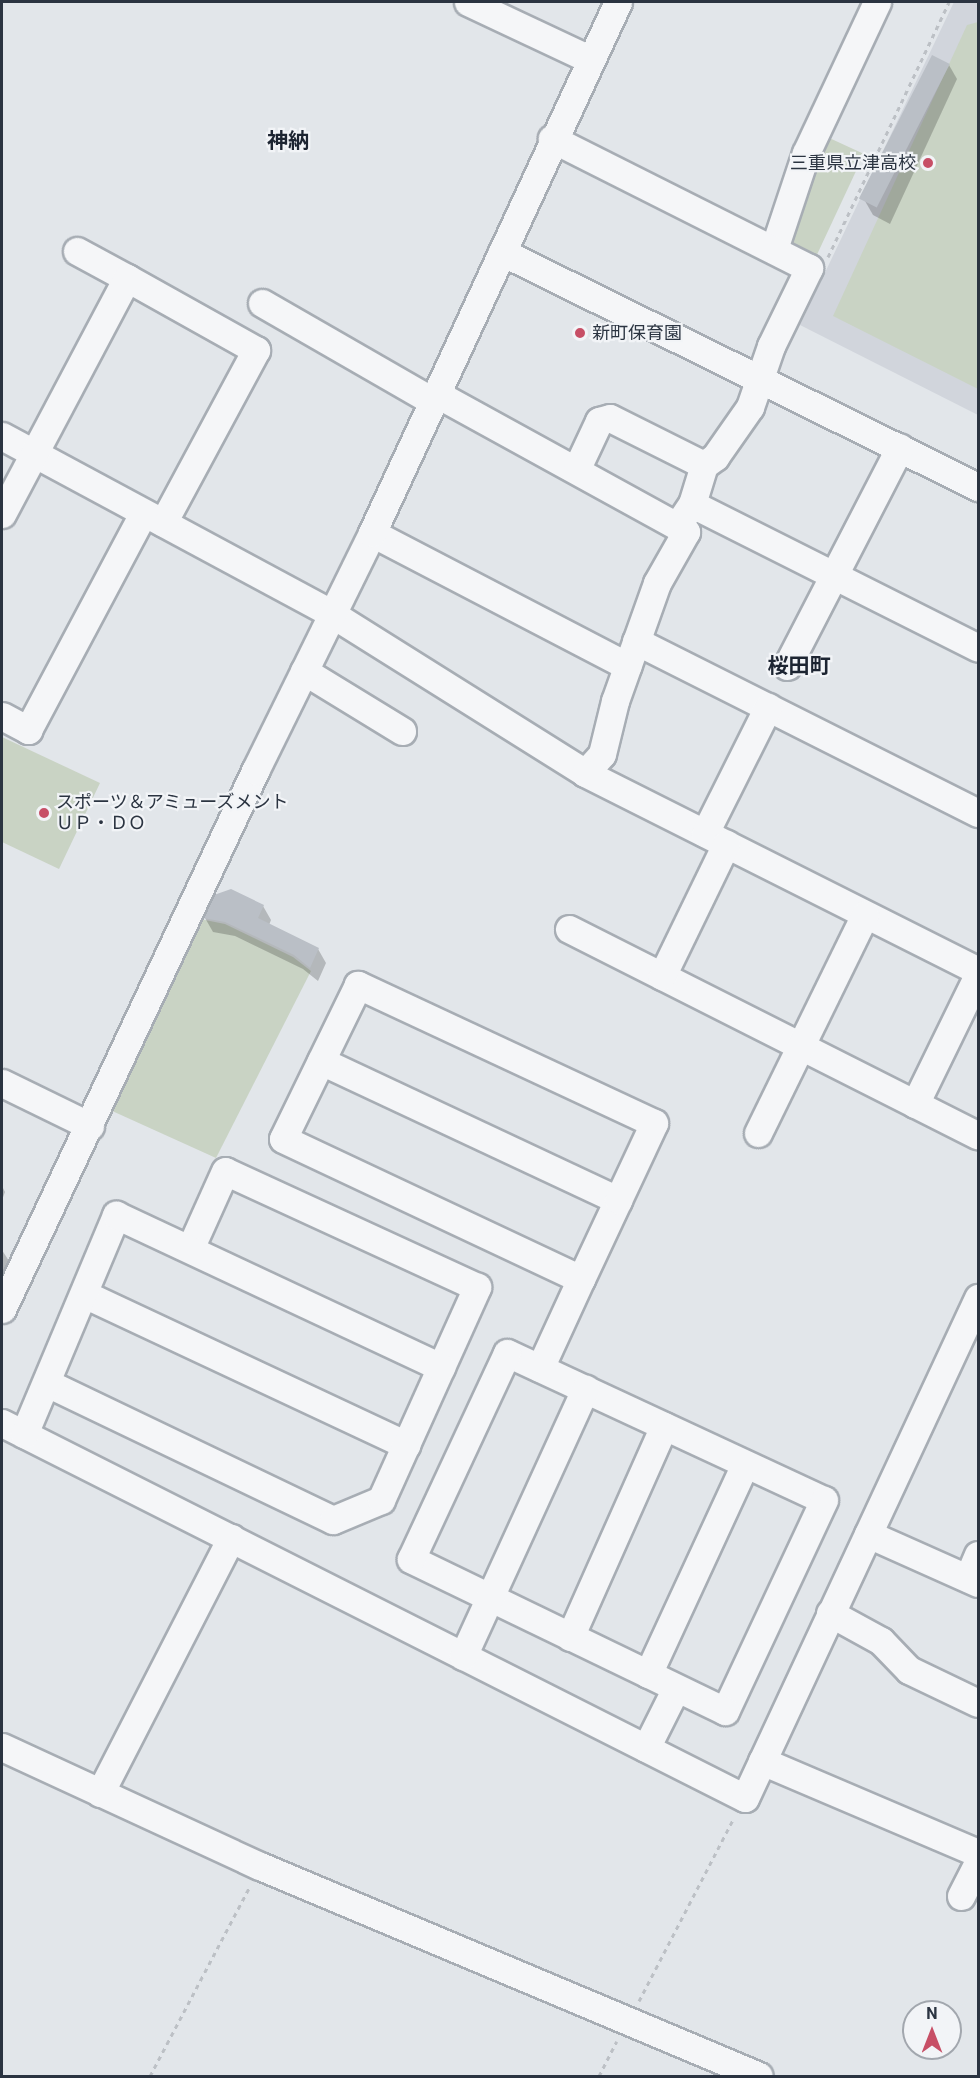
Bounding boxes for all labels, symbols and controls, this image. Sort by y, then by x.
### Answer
district label: 神納 [267,128,309,154]
place label: 三重県立津高校 [790,152,916,174]
marker: 三重県立津高校 [921,156,935,170]
place label: 新町保育園 [592,322,682,344]
marker: 新町保育園 [573,326,587,340]
district label: 桜田町 [768,653,830,679]
place label: スポーツ＆アミューズメント ＵＰ・ＤＯ [56,792,290,834]
marker: スポーツ＆アミューズメント ＵＰ・ＤＯ [37,806,51,820]
north arrow [902,2000,962,2060]
text: N [926,2004,938,2023]

